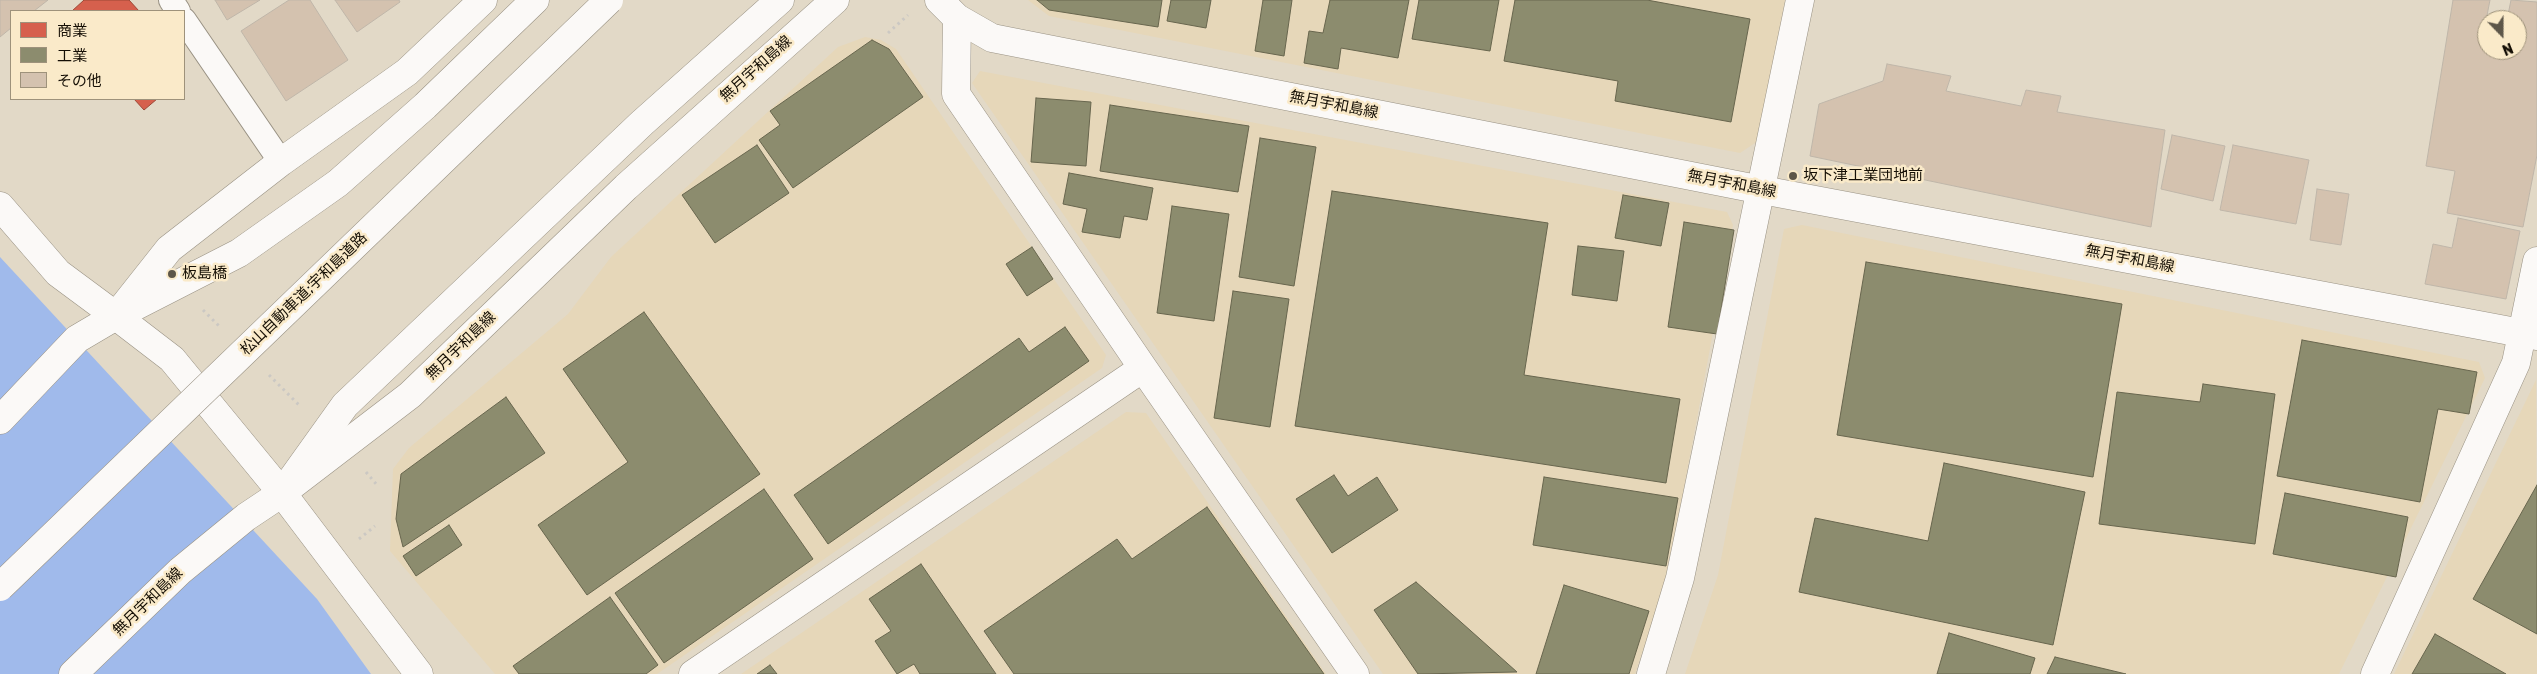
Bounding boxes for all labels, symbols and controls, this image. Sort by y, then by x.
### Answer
legend [10,10,185,100]
north arrow [2477,10,2527,60]
text: 商業 [57,22,87,40]
street label: 無月宇和島線 [717,32,795,106]
text: N [2500,39,2515,58]
text: 工業 [57,47,87,65]
text: その他 [57,72,102,90]
street label: 無月宇和島線 [1288,88,1380,122]
street label: 無月宇和島線 [1686,167,1778,201]
place label: 坂下津工業団地前 [1803,167,1923,185]
marker: 坂下津工業団地前 [1787,170,1799,182]
street label: 松山自動車道;宇和島道路 [237,229,371,359]
street label: 無月宇和島線 [2084,242,2176,276]
place label: 板島橋 [182,265,227,283]
marker: 板島橋 [166,268,178,280]
street label: 無月宇和島線 [422,308,500,384]
street label: 無月宇和島線 [109,564,187,640]

